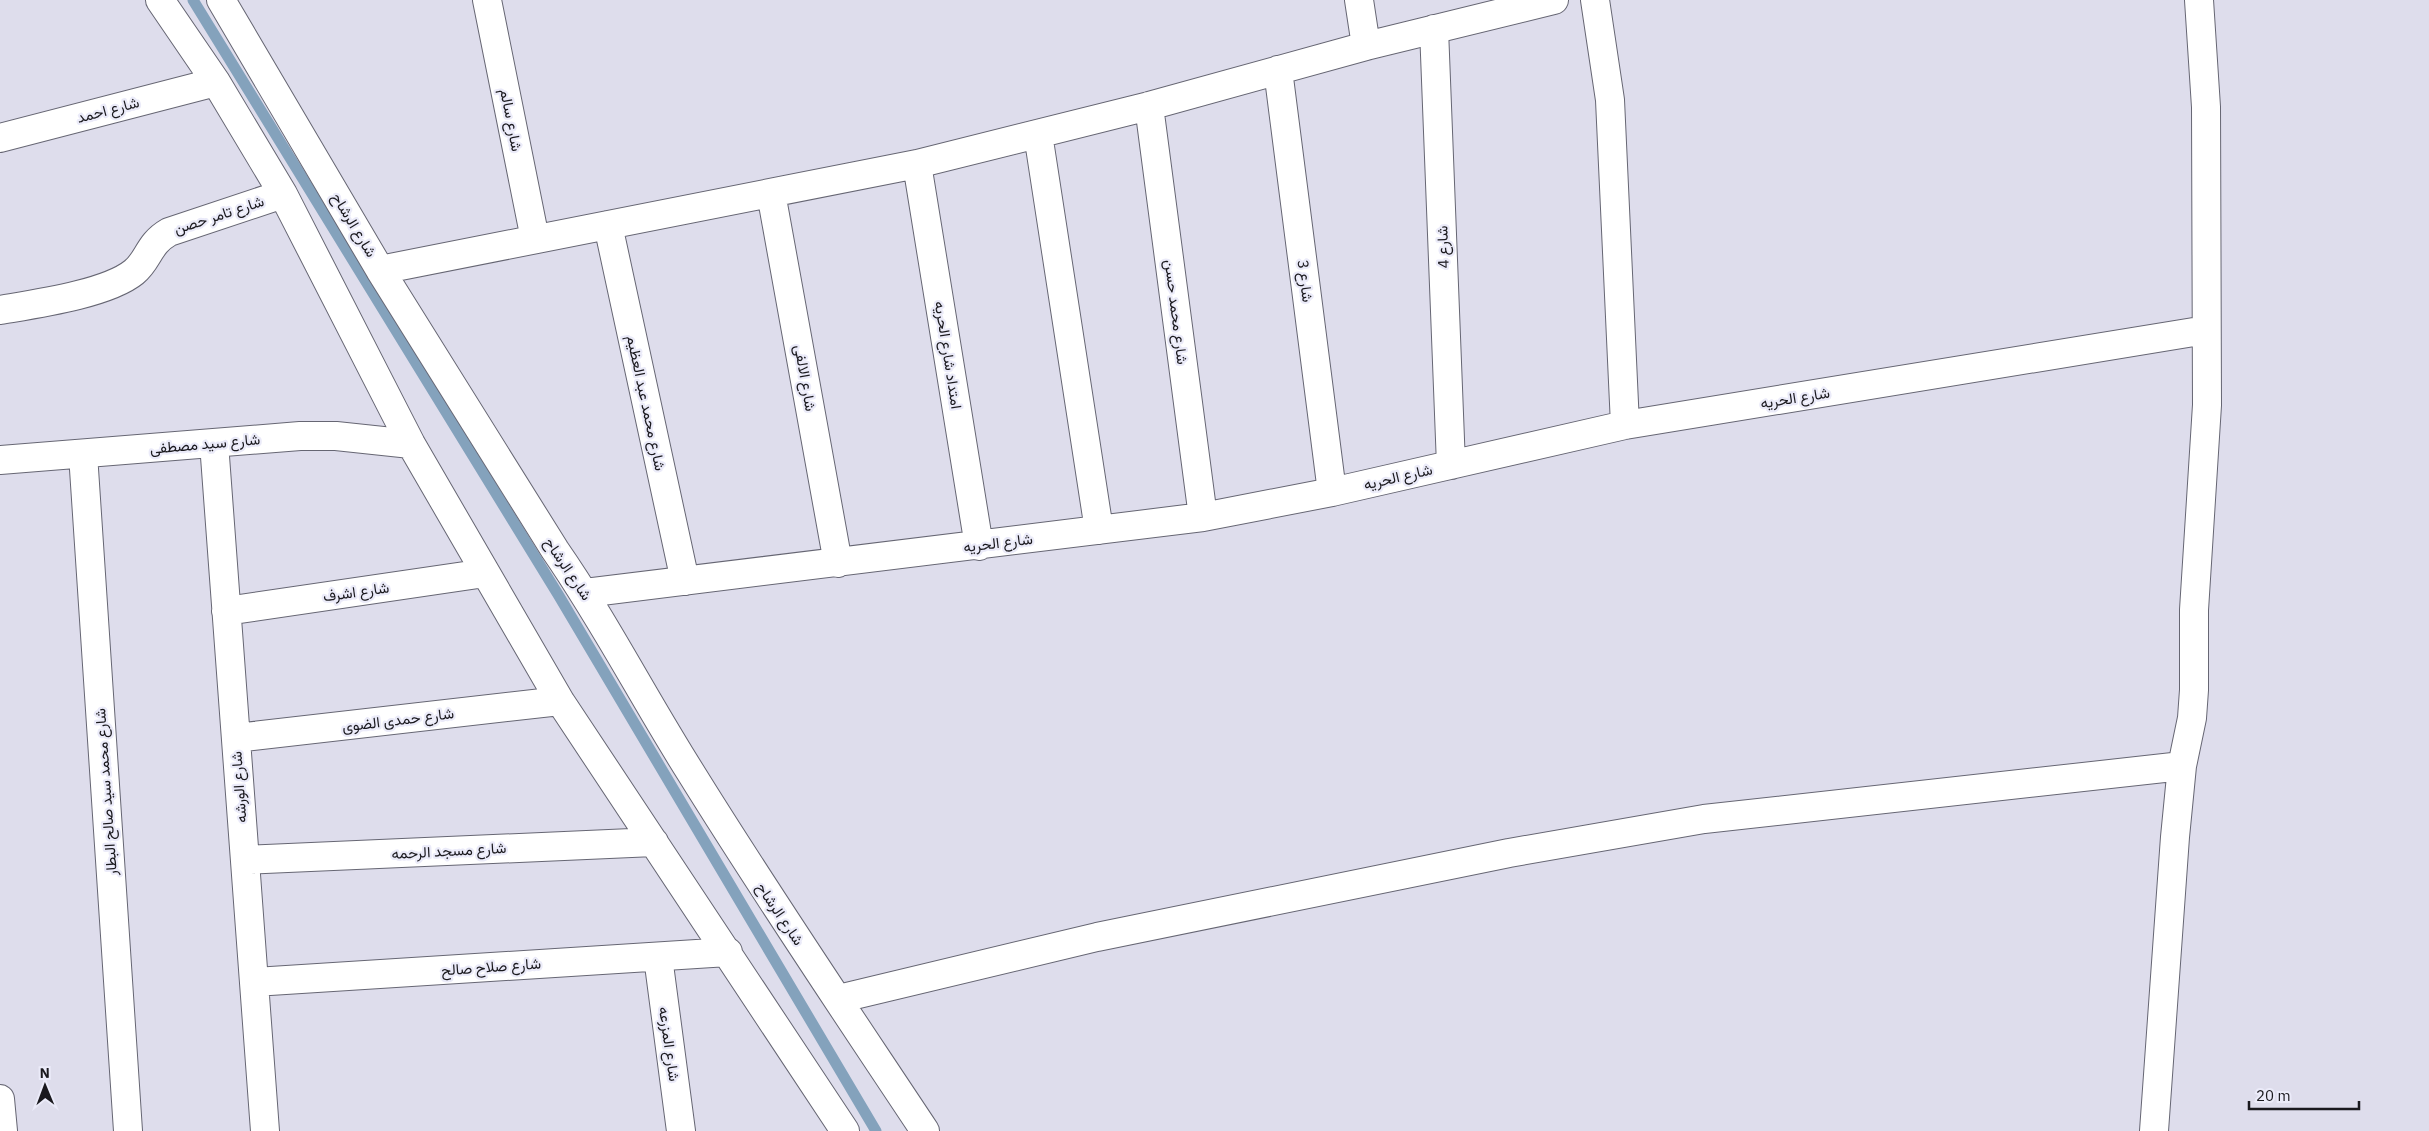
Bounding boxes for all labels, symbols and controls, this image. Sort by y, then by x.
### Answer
street label: شارع سالم [494,87,527,153]
street label: شارع احمد [75,92,142,129]
street label: شارع الرشاح [326,189,381,262]
street label: شارع تامر حصن [171,191,267,240]
street label: شارع 4 [1432,225,1455,269]
street label: شارع محمد حسن [1159,258,1192,366]
street label: شارع 3 [1291,259,1318,304]
street label: امتداد شارع الحريه [929,300,966,411]
street label: شارع محمد عبد العظيم [621,333,670,473]
street label: شارع الالفى [788,343,821,413]
street label: شارع الحريه [1759,383,1831,414]
street label: شارع سيد مصطفى [149,429,261,460]
street label: شارع الحريه [1362,459,1435,496]
street label: شارع الحريه [962,529,1034,558]
street label: شارع الرشاح [539,534,596,605]
street label: شارع اشرف [322,577,391,608]
street label: شارع حمدى الضوى [341,703,455,738]
street label: شارع محمد سيد صالح البطار [90,707,123,877]
street label: شارع الورشه [227,750,252,823]
street label: شارع مسجد الرحمه [391,838,507,865]
street label: شارع الرشاح [751,879,808,950]
street label: شارع صلاح صالح [440,954,542,981]
street label: شارع المزرعه [653,1005,684,1083]
north arrow [20,1061,70,1111]
text: N [40,1064,50,1082]
scale bar [2249,1078,2359,1110]
text: 20 m [2256,1086,2291,1105]

